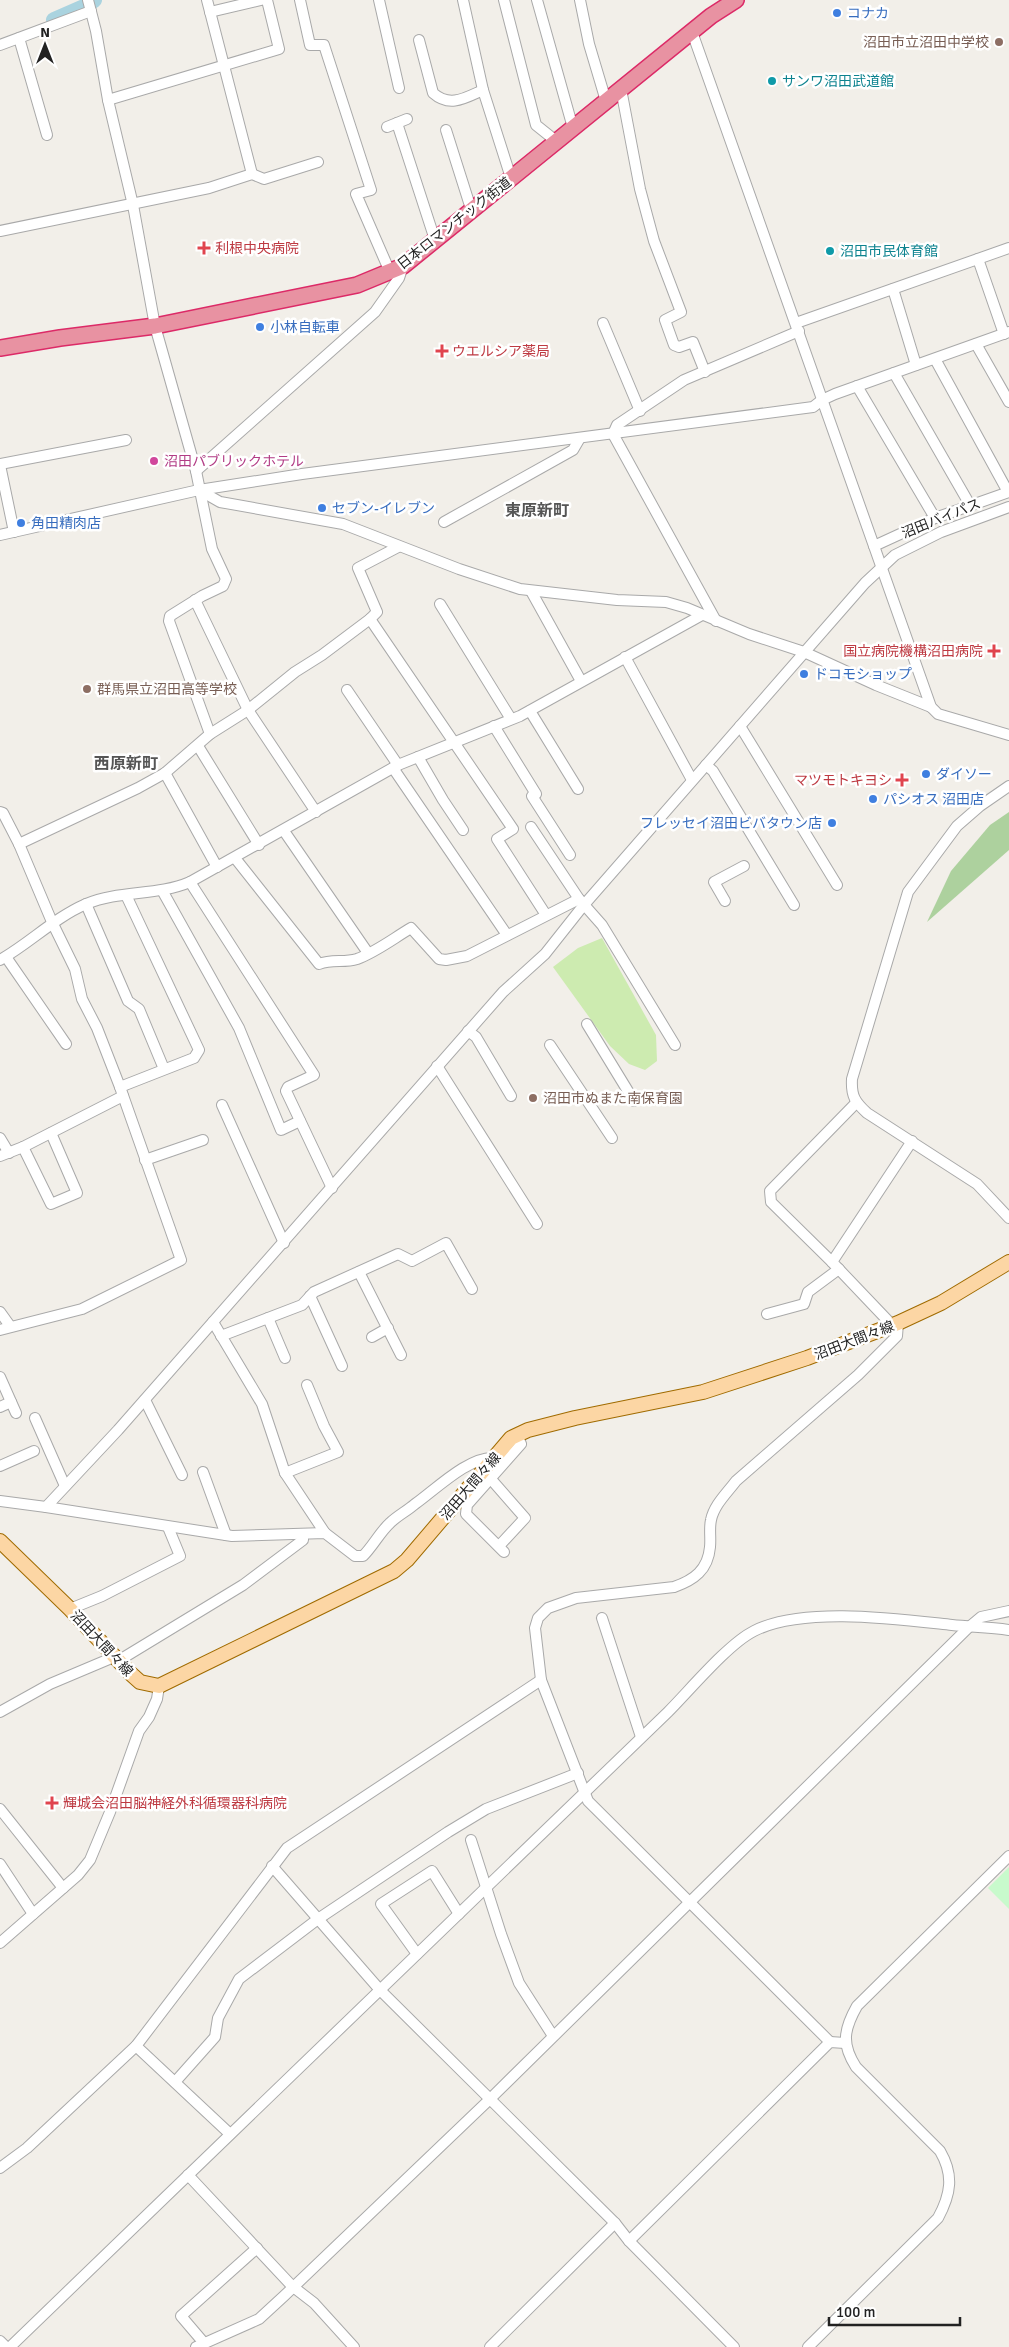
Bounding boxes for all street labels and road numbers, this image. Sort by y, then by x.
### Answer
street label: 日本ロマンチック街道 [394,174,515,273]
street label: 沼田バイパス [899,495,983,542]
street label: 沼田大間々線 [812,1317,896,1363]
street label: 沼田大間々線 [436,1449,504,1524]
street label: 沼田大間々線 [67,1607,136,1680]

